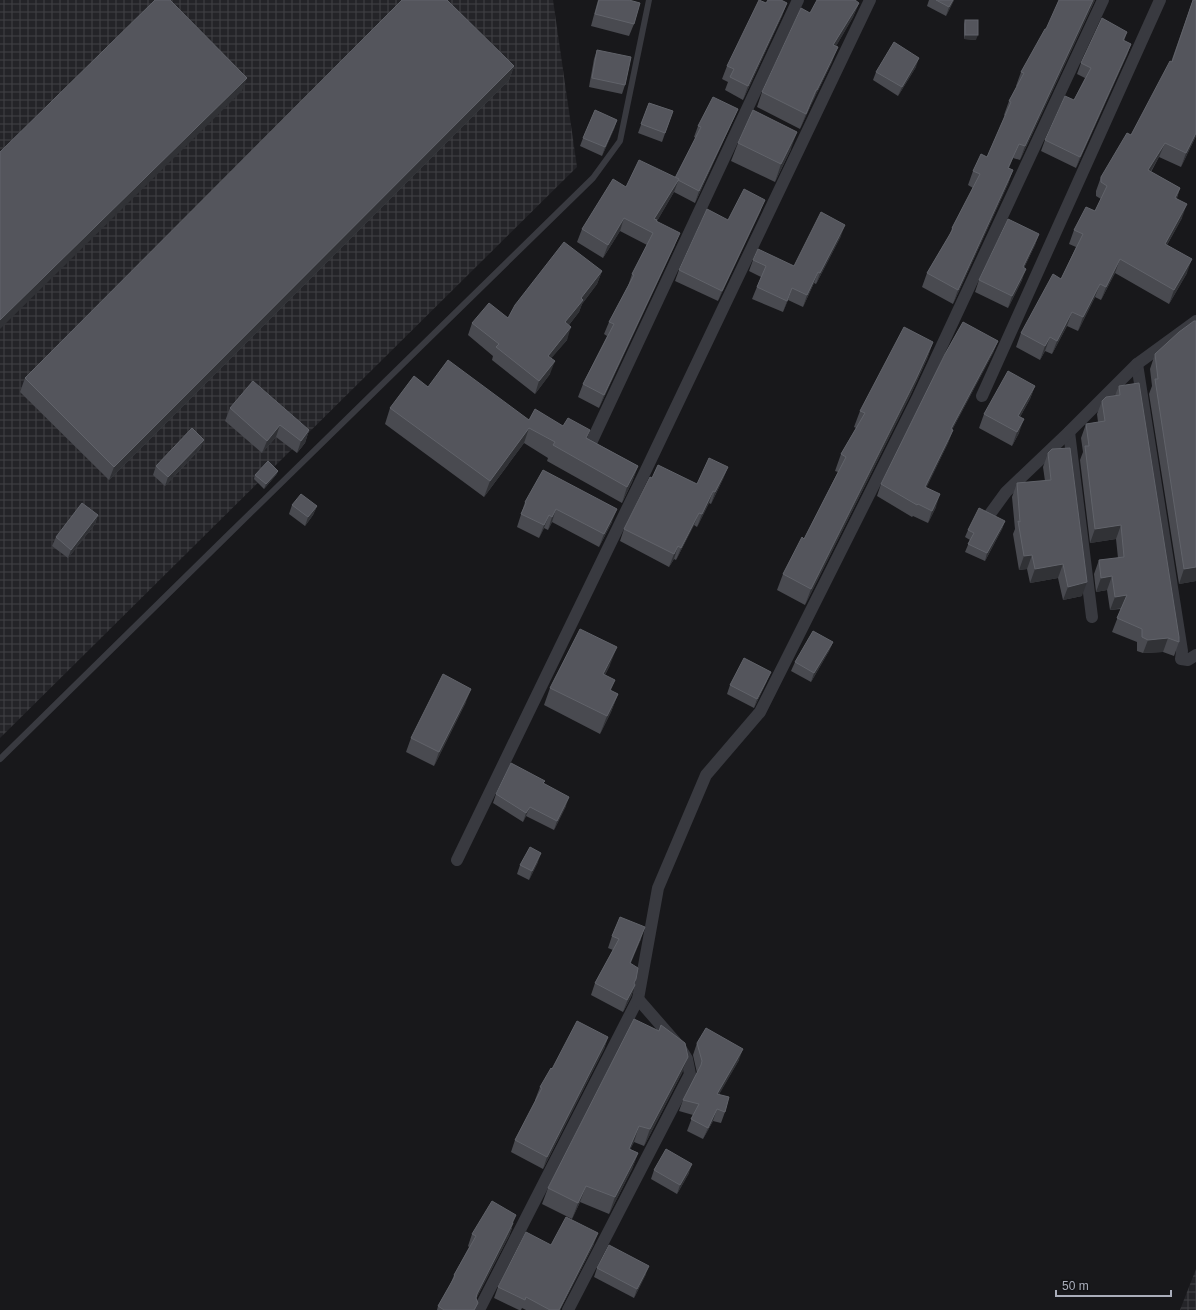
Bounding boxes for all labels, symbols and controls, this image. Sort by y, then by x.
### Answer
scale bar [1056,1272,1171,1298]
text: 50 m [1062,1279,1089,1293]

